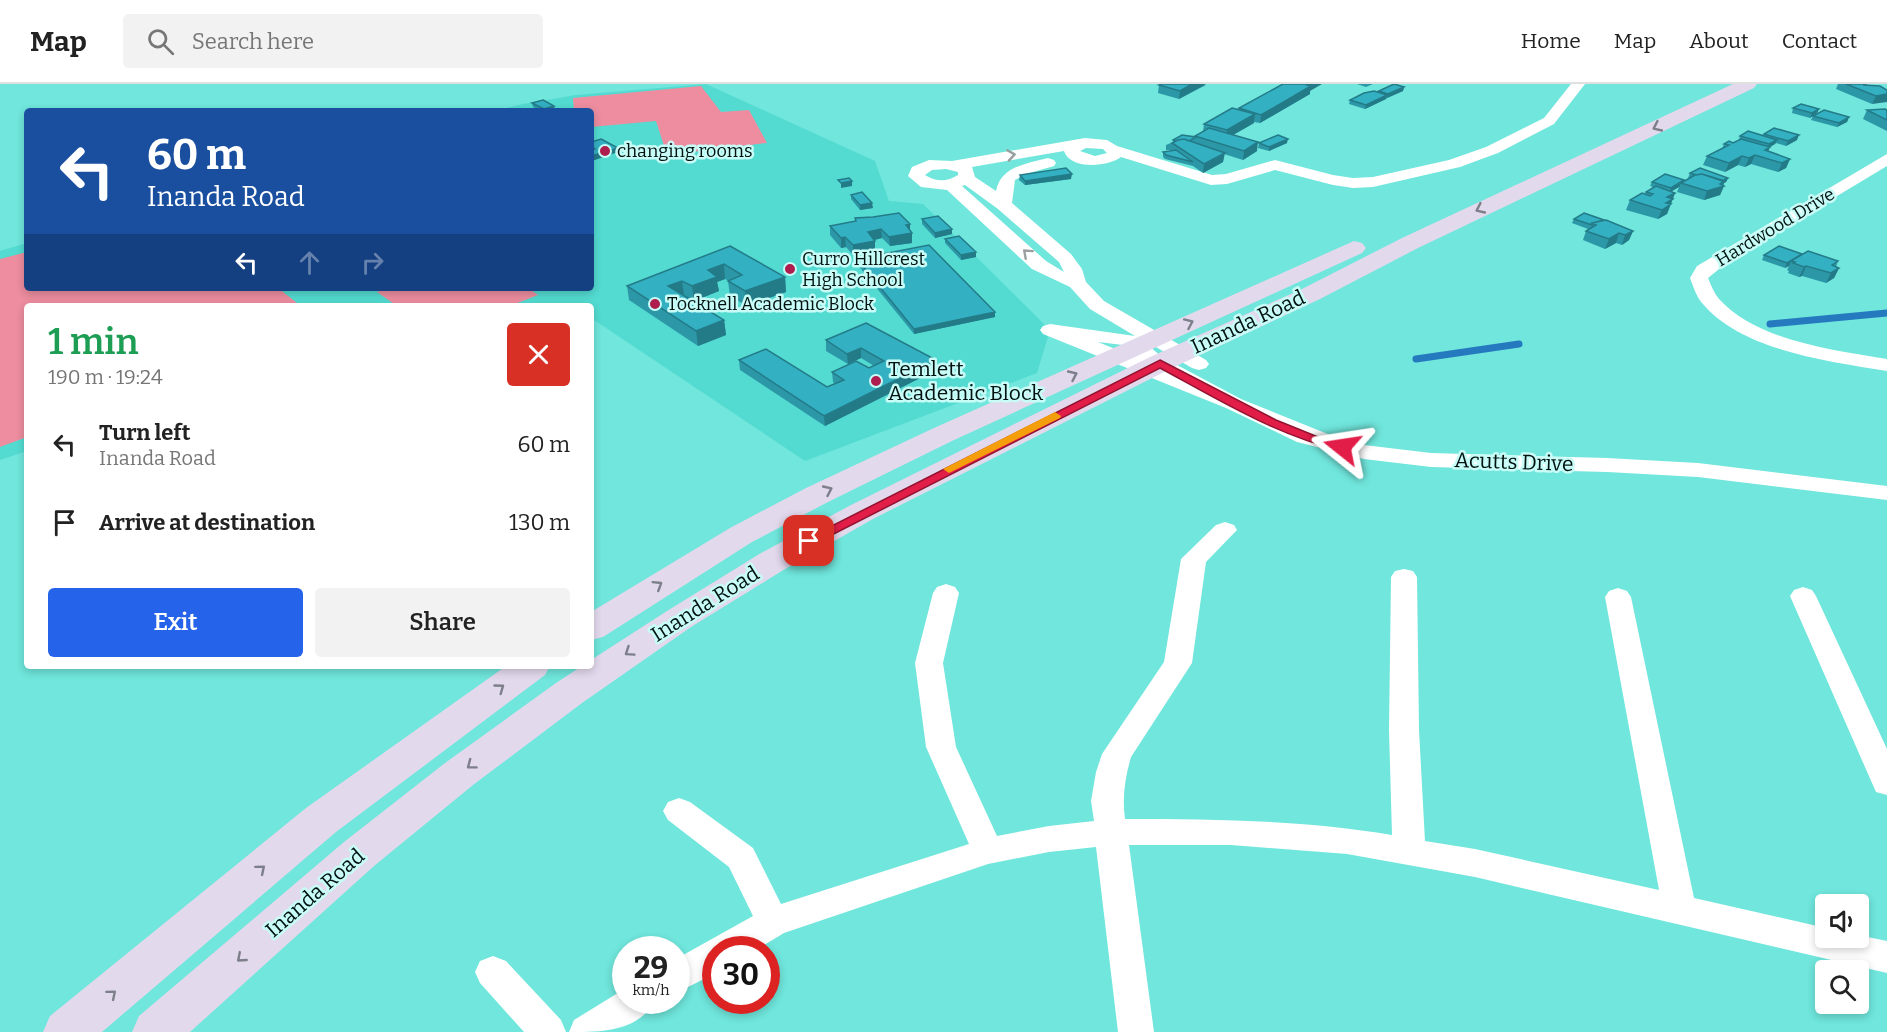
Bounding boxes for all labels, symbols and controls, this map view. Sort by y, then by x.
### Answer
search box [123,14,543,68]
text: Map [30,25,87,58]
icon: search [144,25,177,58]
text: Search here [192,28,314,55]
text: Home [1521,28,1581,54]
text: Map [1614,28,1656,54]
text: About [1689,28,1749,54]
text: Contact [1782,28,1857,54]
one-way arrow [1652,119,1663,131]
text: 60 m [147,130,246,180]
icon: left [48,132,126,210]
place label: changing rooms [617,140,753,162]
marker: changing rooms [598,144,612,158]
one-way arrow [1007,150,1016,162]
text: Inanda Road [147,181,305,213]
street label: Hardwood Drive [1711,183,1839,271]
one-way arrow [1476,202,1487,214]
icon: left [230,246,263,279]
icon: ahead [293,246,326,279]
icon: right [356,246,389,279]
place label: Curro Hillcrest High School [802,248,925,291]
one-way arrow [1023,249,1034,260]
marker: Curro Hillcrest High School [783,262,797,276]
street label: Inanda Road [1187,284,1309,360]
place label: Tocknell Academic Block [667,293,875,315]
marker: Tocknell Academic Block [648,297,662,311]
one-way arrow [1182,318,1193,330]
text: 1 min [48,320,139,364]
button: close [507,323,570,386]
place label: Temlett Academic Block [888,356,1043,406]
text: 190 m · 19:24 [48,365,163,389]
one-way arrow [1067,370,1078,382]
marker: Temlett Academic Block [869,374,883,388]
position arrow [1310,415,1374,479]
text: Turn left [99,419,191,446]
icon: left [48,428,81,461]
text: 60 m [518,431,570,458]
text: Inanda Road [99,446,216,470]
street label: Acutts Drive [1454,447,1574,477]
one-way arrow [822,485,833,497]
icon: arrive [48,506,81,539]
text: Arrive at destination [99,509,315,536]
text: 130 m [509,509,570,536]
pin [783,515,834,566]
icon: arrive [792,524,825,557]
street label: Inanda Road [646,560,764,648]
one-way arrow [652,580,662,592]
button: Exit [48,588,303,657]
button: Share [315,588,570,657]
one-way arrow [625,645,636,656]
one-way arrow [494,684,505,695]
one-way arrow [466,758,477,769]
street label: Inanda Road [260,843,370,943]
one-way arrow [255,865,266,876]
map controls [1815,894,1869,1014]
button: sound [1815,894,1869,948]
speed limit sign: 30 [702,936,780,1014]
text: 29 [634,950,668,986]
one-way arrow [237,951,247,962]
button: search [1815,960,1869,1014]
text: km/h [632,981,670,999]
one-way arrow [105,991,116,1002]

